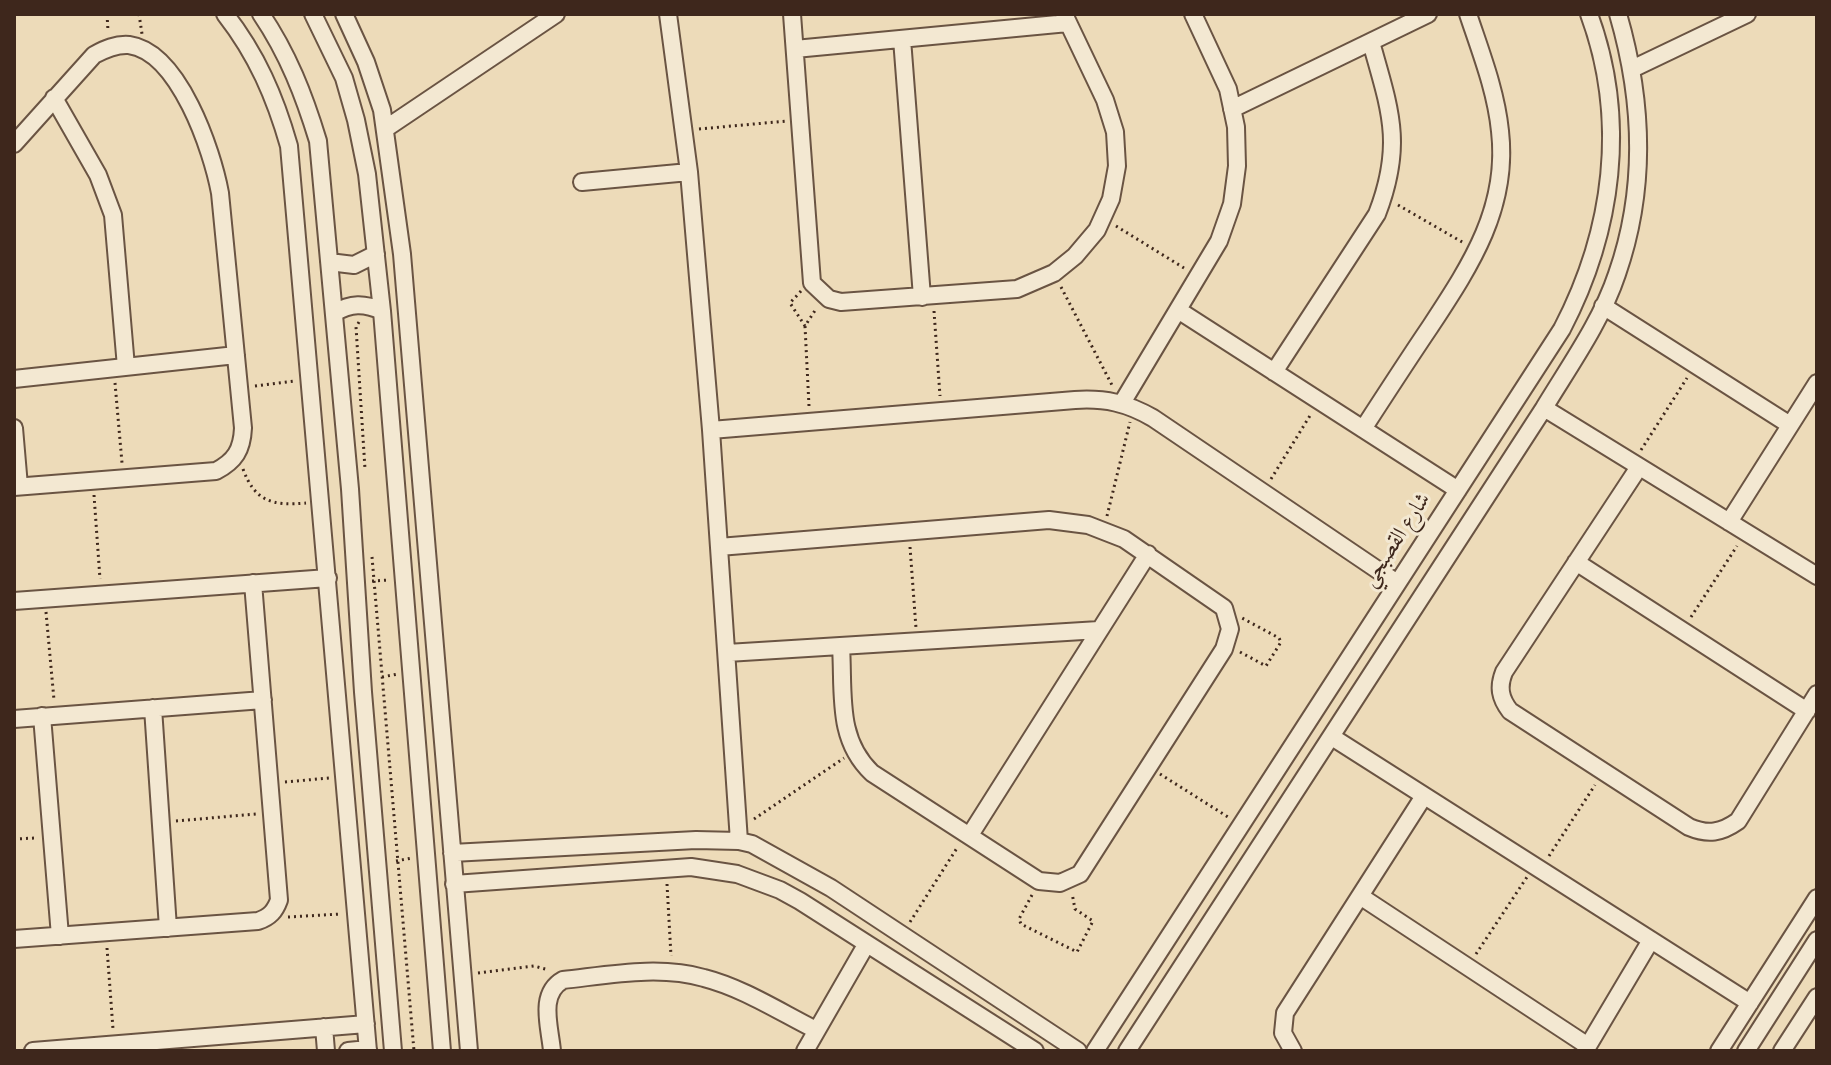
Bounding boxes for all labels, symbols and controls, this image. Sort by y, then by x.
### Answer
street label: شارع القصبجي [1358,489,1438,593]

